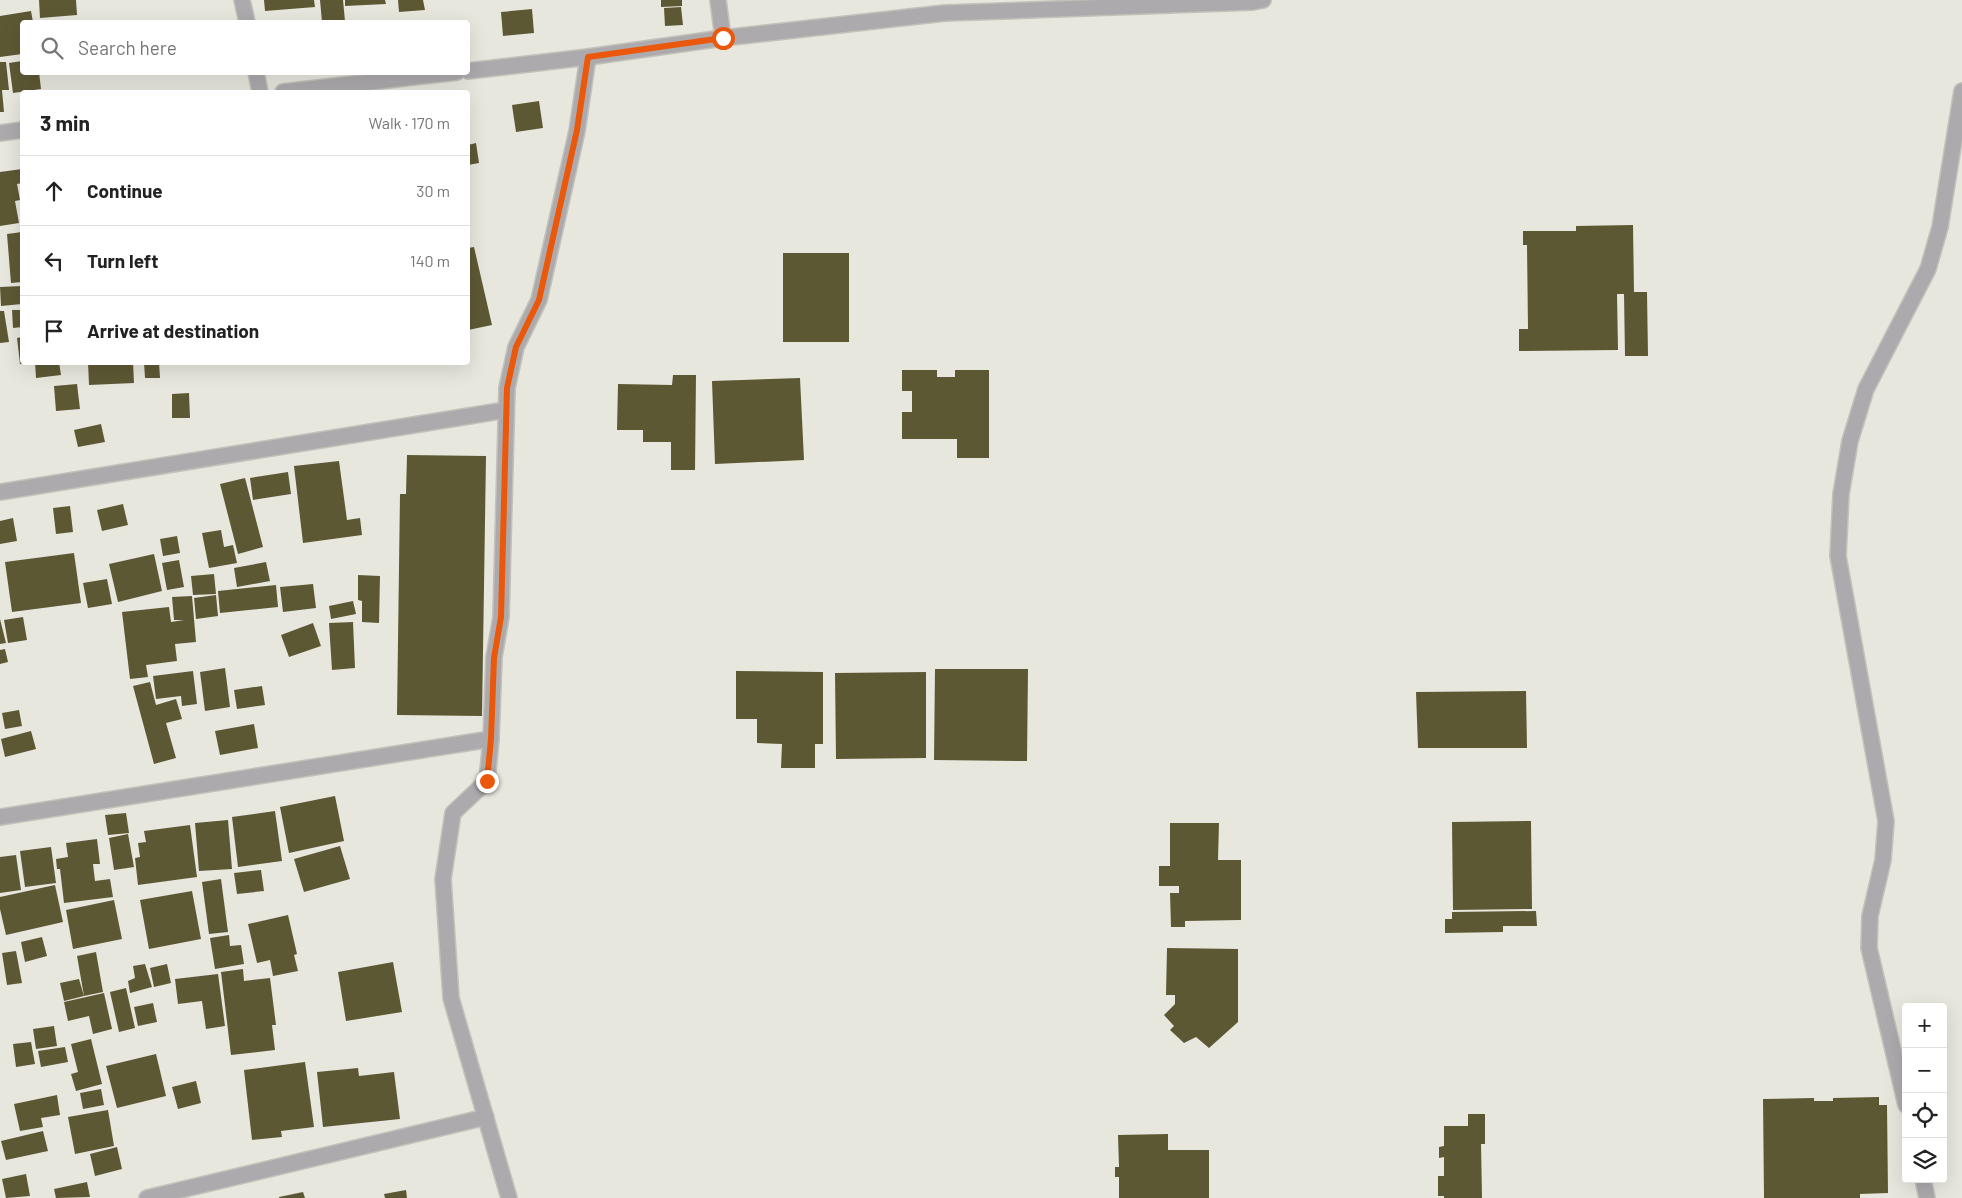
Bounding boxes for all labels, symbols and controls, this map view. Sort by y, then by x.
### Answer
search box [20,20,470,75]
route start [712,27,735,50]
icon: search [38,34,66,62]
text: Search here [78,36,177,59]
text: 3 min [40,110,90,135]
text: Walk · 170 m [368,113,450,132]
icon: ahead [40,177,68,205]
text: Continue [87,179,163,202]
text: 30 m [416,181,450,200]
icon: left [40,247,68,275]
text: Turn left [87,249,158,272]
text: 140 m [410,251,450,270]
icon: arrive [40,317,68,345]
text: Arrive at destination [87,319,259,342]
route end [476,770,499,793]
map controls [1902,1003,1947,1183]
button: + [1902,1003,1947,1048]
button: − [1902,1048,1947,1093]
button: locate [1902,1093,1947,1138]
button: layers [1902,1138,1947,1183]

